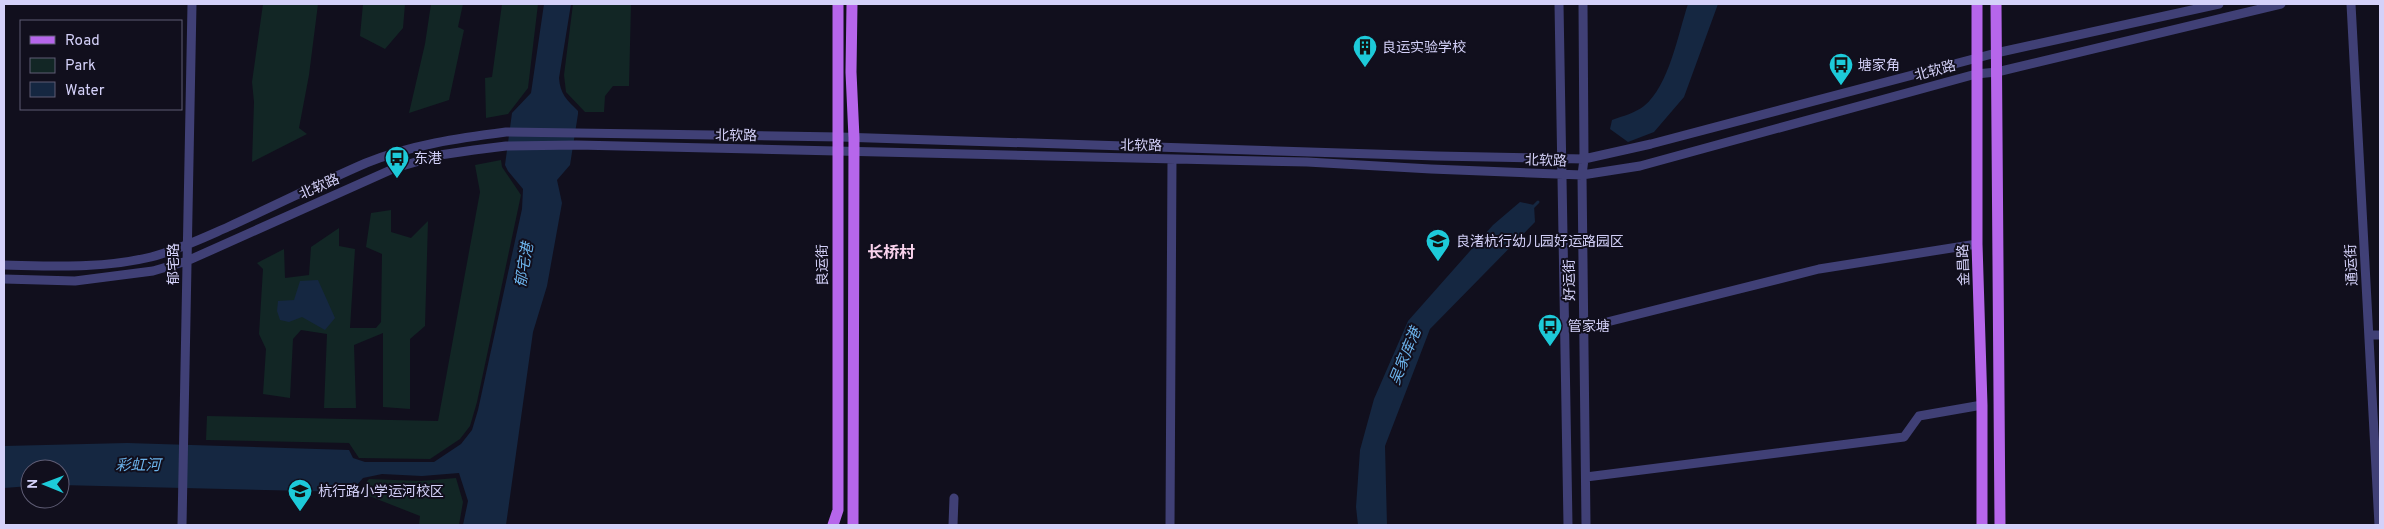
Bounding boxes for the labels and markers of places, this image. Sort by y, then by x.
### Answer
building icon: 良运实验学校 [1352,34,1378,68]
place label: 良运实验学校 [1382,39,1466,57]
bus stop icon: 塘家角 [1828,52,1854,86]
place label: 塘家角 [1858,57,1900,75]
bus stop icon: 东港 [384,145,410,179]
place label: 东港 [414,151,442,168]
school or university icon: 良渚杭行幼儿园好运路园区 [1425,228,1451,262]
place label: 良渚杭行幼儿园好运路园区 [1456,233,1624,251]
bus stop icon: 管家塘 [1537,313,1563,347]
place label: 管家塘 [1568,318,1610,336]
school or university icon: 杭行路小学运河校区 [287,478,313,512]
place label: 杭行路小学运河校区 [318,483,444,501]

